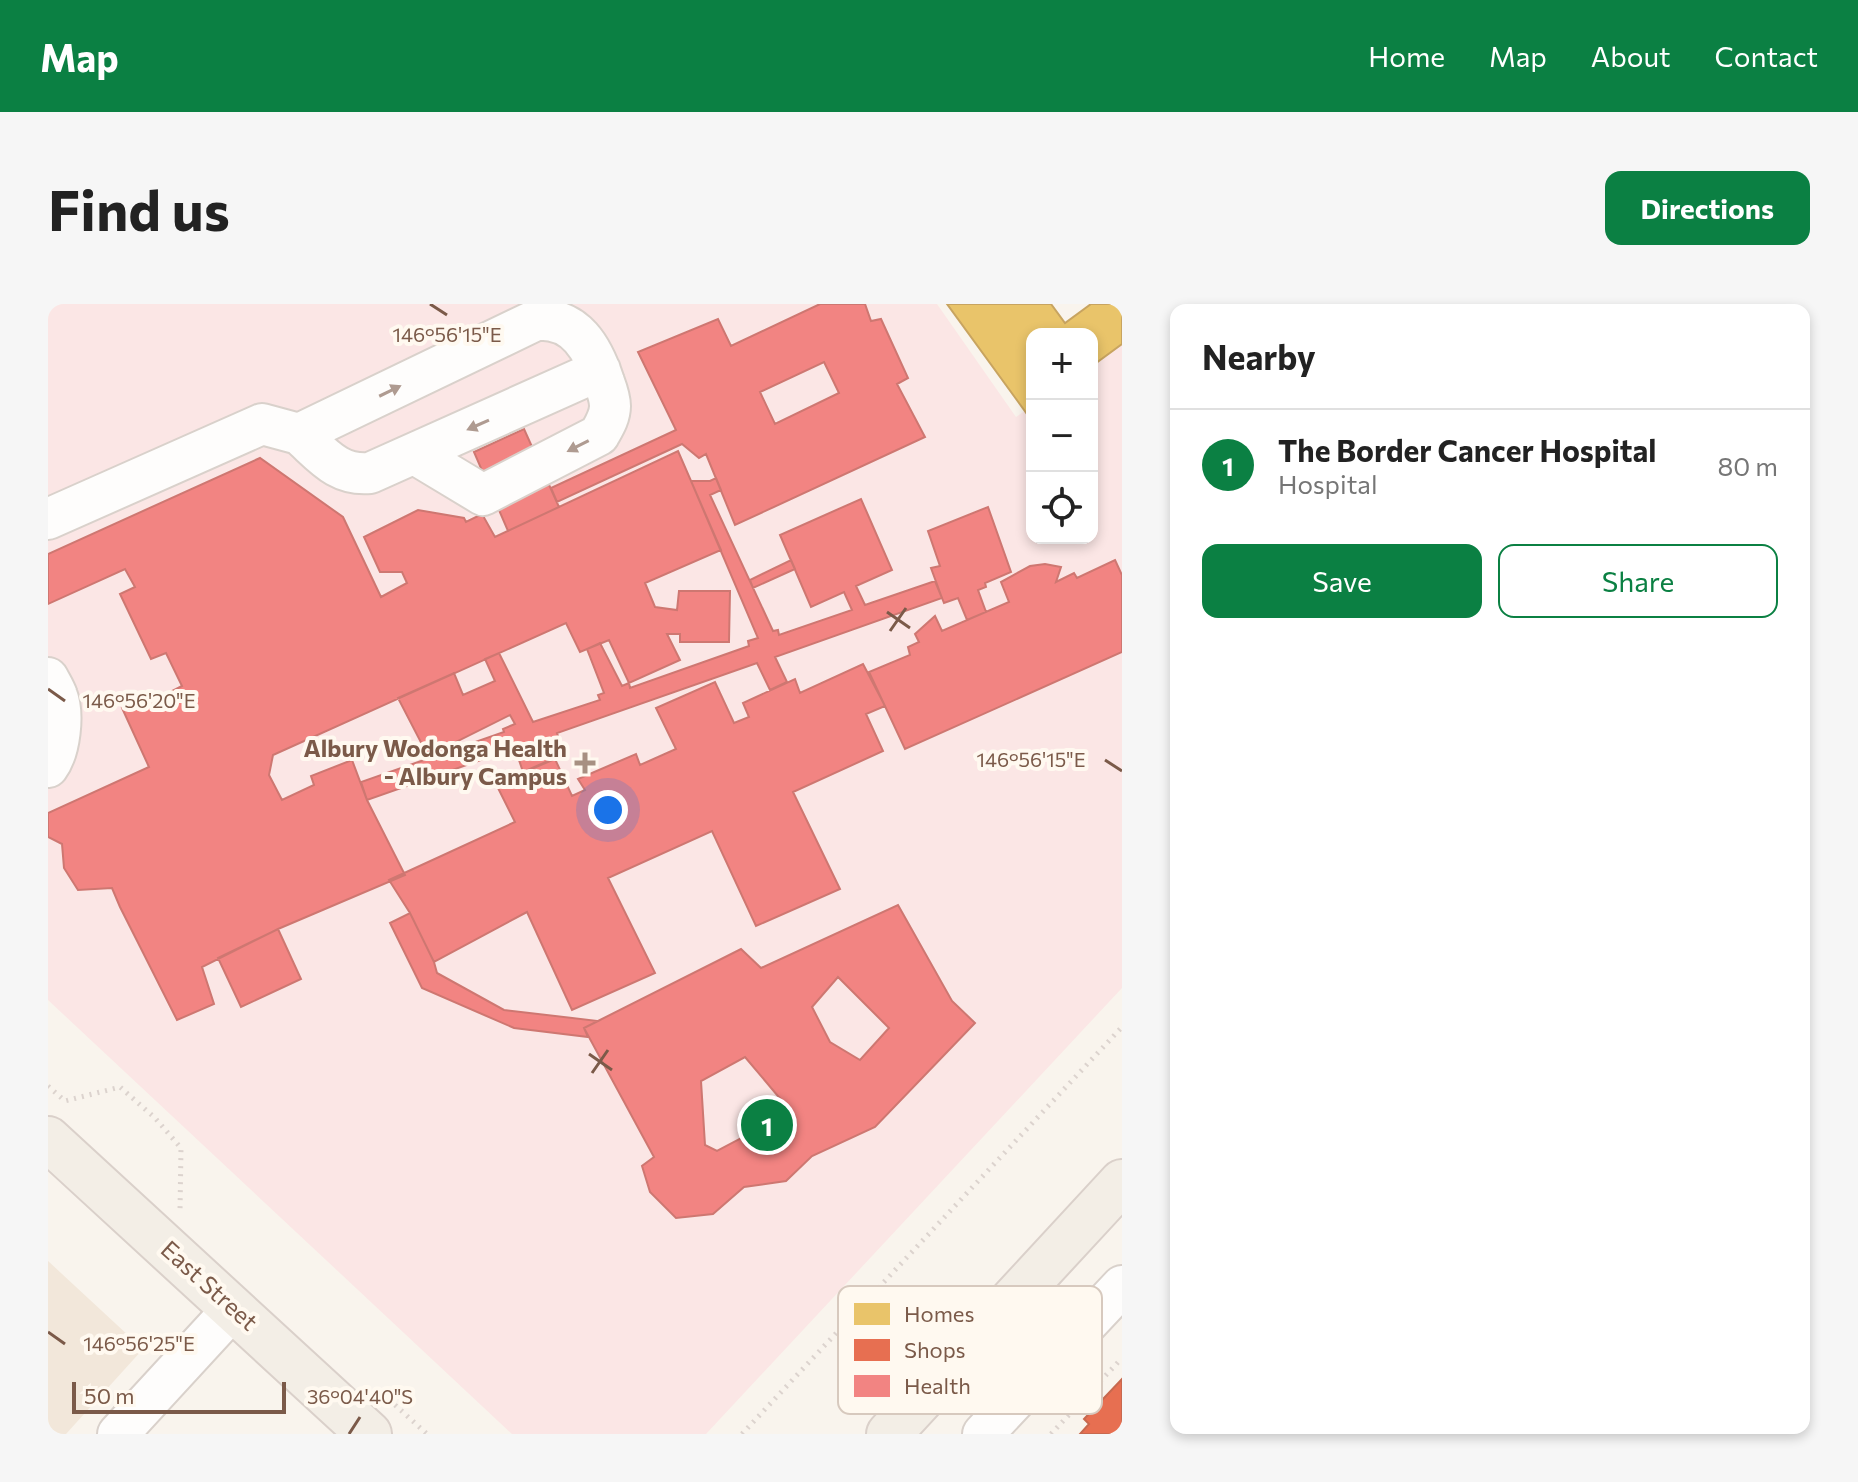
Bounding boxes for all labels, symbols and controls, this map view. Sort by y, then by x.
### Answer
text: Map [40,33,119,80]
text: Home [1368,39,1445,73]
text: Map [1489,39,1547,73]
text: About [1591,39,1671,73]
text: Contact [1715,39,1818,73]
button: Directions [1605,171,1810,245]
text: Find us [48,174,230,243]
text: 146°56'15"E [392,322,502,346]
map controls [1026,328,1098,544]
button: + [1026,328,1098,400]
text: Nearby [1202,335,1316,377]
one-way arrow [378,384,402,398]
button: − [1026,400,1098,472]
one-way arrow [466,418,490,432]
text: The Border Cancer Hospital [1278,431,1656,468]
one-way arrow [567,439,590,453]
text: 1 [1222,450,1234,481]
text: 80 m [1718,450,1778,481]
text: Hospital [1278,468,1378,499]
button: locate [1026,472,1098,544]
button: Save [1202,544,1482,618]
button: Share [1498,544,1778,618]
text: 146°56'20"E [82,688,196,712]
place label: Albury Wodonga Health - Albury Campus [303,733,567,790]
text: 146°56'15"E [976,747,1086,771]
marker: Albury Wodonga Health - Albury Campus [574,752,596,774]
your location [588,790,628,830]
pin: 1 [741,1095,793,1155]
street label: East Street [156,1234,264,1336]
legend [838,1286,1102,1414]
text: Homes [904,1300,974,1327]
text: 146°56'25"E [83,1331,195,1355]
text: Shops [904,1336,965,1363]
text: Health [904,1372,971,1399]
scale bar [72,1378,286,1414]
text: 50 m [84,1382,134,1409]
text: 36°04'40"S [307,1384,413,1408]

